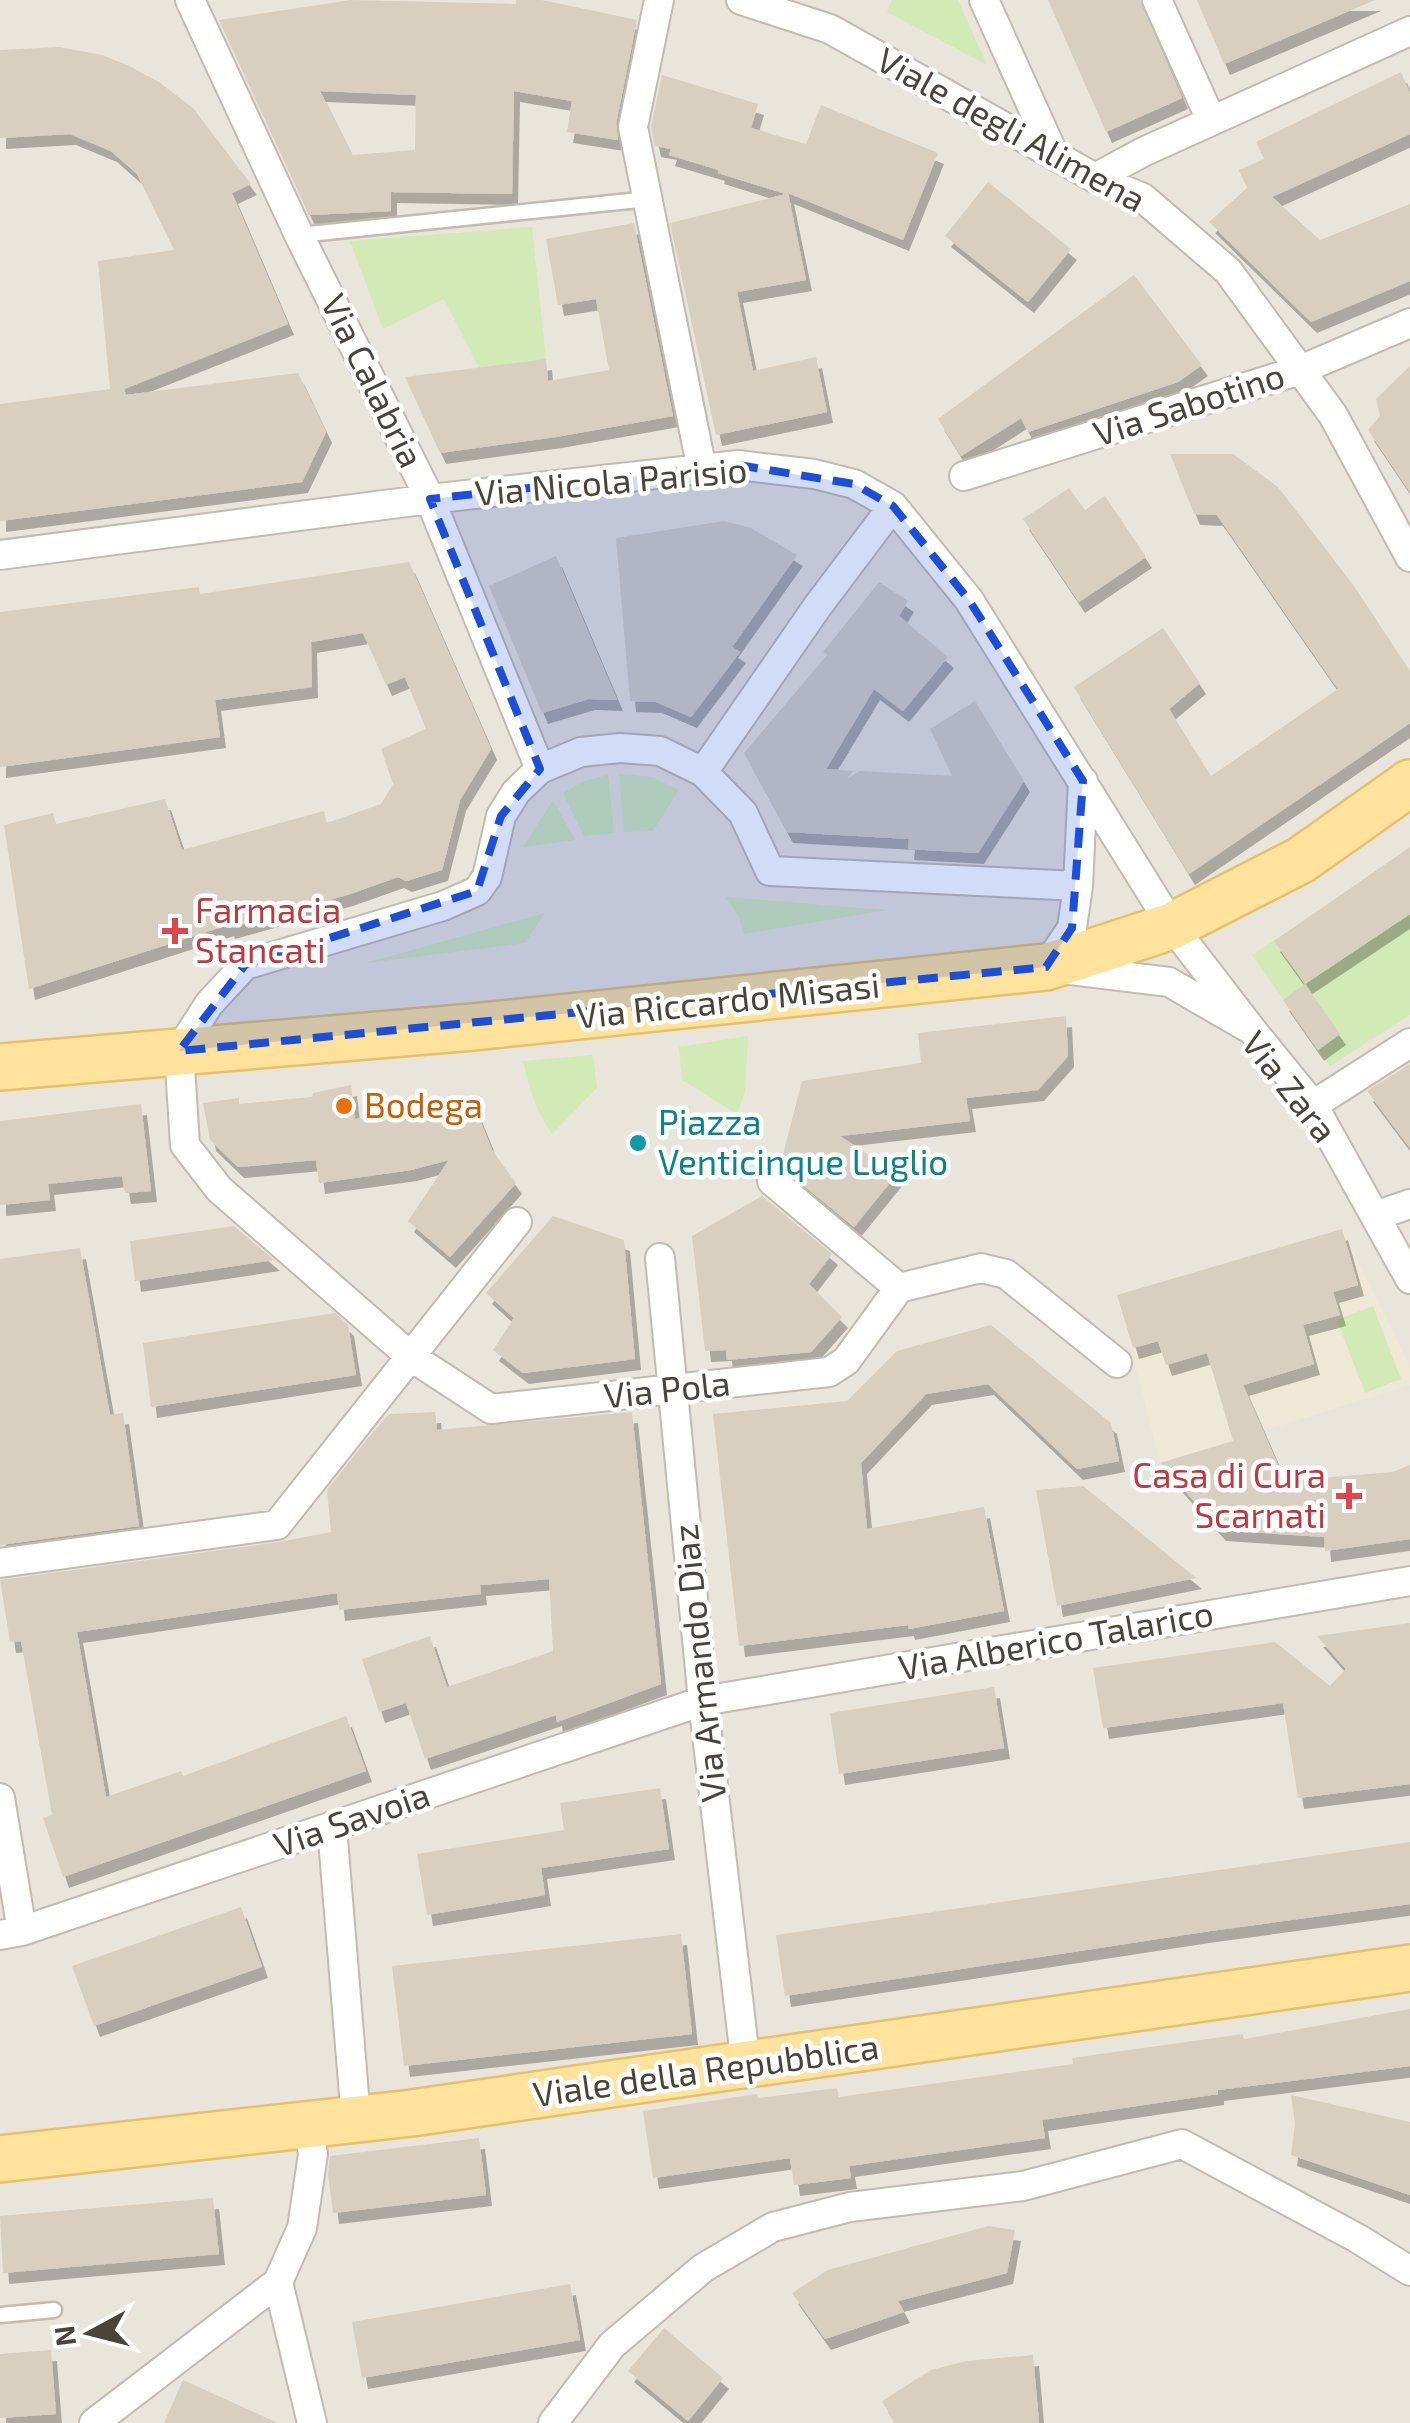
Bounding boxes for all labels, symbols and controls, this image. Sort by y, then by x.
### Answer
street label: Viale degli Alimena [870,37,1154,219]
street label: Via Calabria [314,287,434,474]
street label: Via Sabotino [1088,353,1289,454]
street label: Via Nicola Parisio [473,447,749,513]
place label: Farmacia Stancati [195,888,341,970]
marker: Farmacia Stancati [164,920,186,942]
street label: Via Riccardo Misasi [574,962,882,1036]
street label: Via Zara [1234,1022,1347,1150]
place label: Bodega [364,1083,483,1125]
marker: Bodega [333,1095,355,1117]
place label: Piazza Venticinque Luglio [658,1100,948,1182]
marker: Piazza Venticinque Luglio [627,1132,649,1154]
street label: Via Pola [601,1360,732,1416]
place label: Casa di Cura Scarnati [1132,1453,1326,1535]
marker: Casa di Cura Scarnati [1336,1483,1362,1509]
street label: Via Armando Diaz [663,1522,733,1804]
street label: Via Alberico Talarico [895,1591,1216,1687]
street label: Via Savoia [268,1772,435,1864]
street label: Viale della Repubblica [530,2024,881,2114]
north arrow [40,2283,140,2383]
text: N [46,2324,82,2348]

